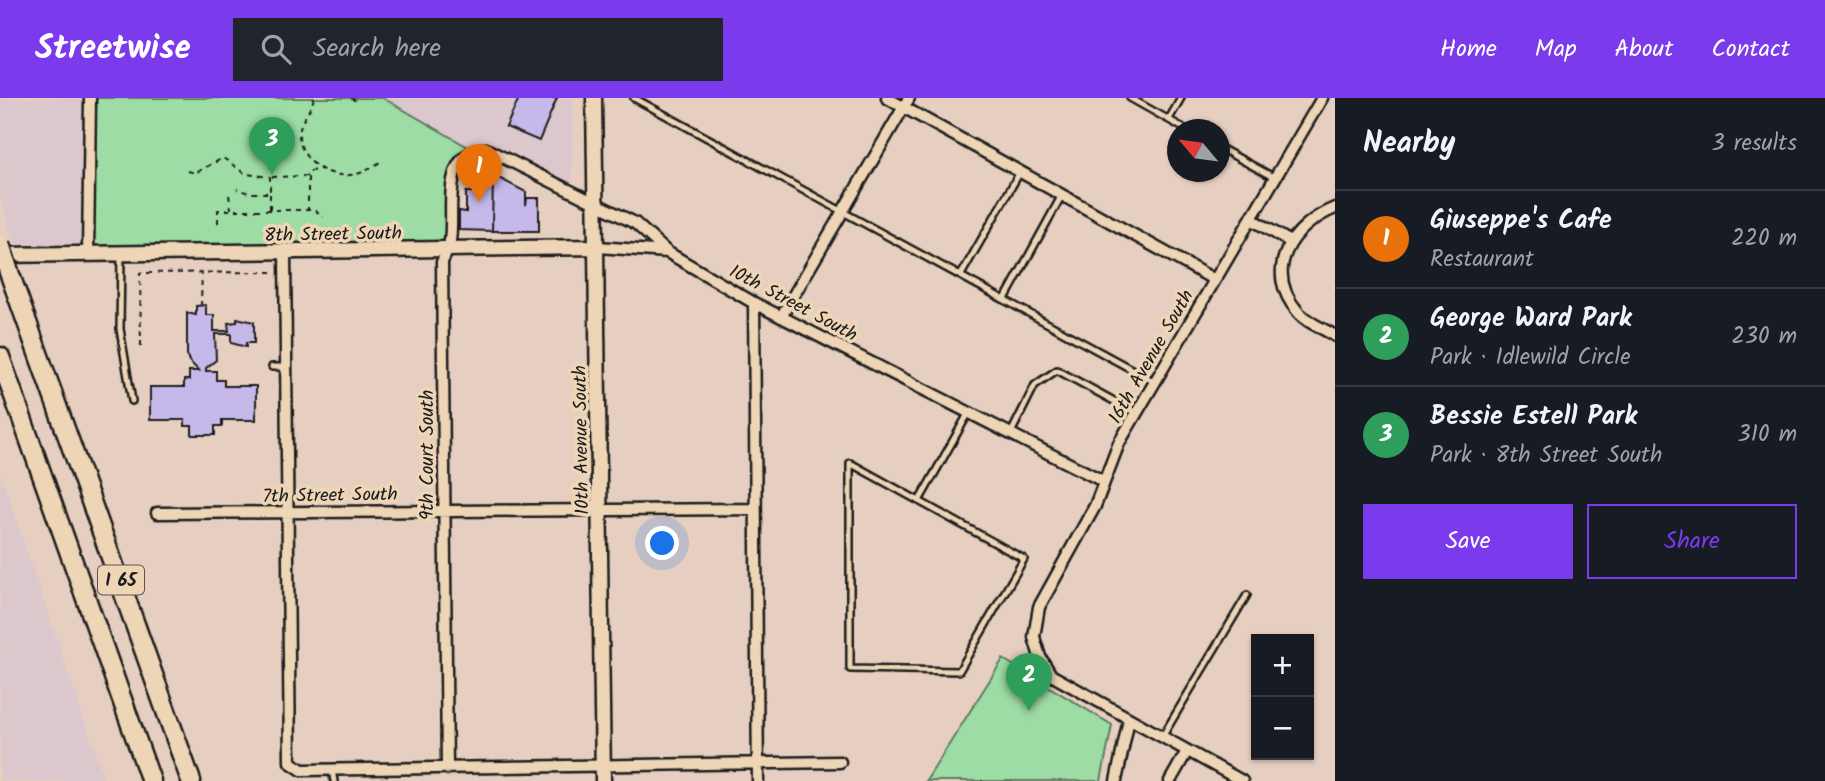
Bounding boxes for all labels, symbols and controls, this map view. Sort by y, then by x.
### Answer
search box [233,18,723,81]
text: Streetwise [35,23,191,76]
text: Search here [313,28,441,70]
icon: search [257,30,295,68]
text: Home [1440,30,1497,69]
text: Map [1535,30,1577,69]
text: About [1615,30,1673,69]
text: Contact [1711,30,1790,69]
pin: 3 [249,117,295,175]
north arrow [1167,119,1230,182]
text: Nearby [1363,120,1455,168]
text: 3 results [1711,126,1797,162]
pin: 1 [456,144,502,202]
text: Giuseppe's Cafe [1430,200,1612,242]
street label: 8th Street South [264,219,402,251]
text: 1 [1383,221,1389,257]
text: 220 m [1731,221,1797,257]
text: Restaurant [1430,242,1534,278]
street label: 10th Street South [723,257,863,350]
street label: 16th Avenue South [1101,284,1202,430]
text: George Ward Park [1430,298,1632,340]
text: 2 [1379,319,1393,355]
text: 230 m [1731,319,1797,355]
text: Park · Idlewild Circle [1430,340,1631,376]
street label: 10th Avenue South [566,365,598,515]
street label: 9th Court South [413,390,443,520]
text: Bessie Estell Park [1430,396,1637,438]
text: 3 [1380,417,1392,453]
text: 310 m [1738,417,1797,453]
text: Park · 8th Street South [1430,438,1662,474]
street label: 7th Street South [262,480,398,512]
button: Save [1363,504,1573,579]
button: Share [1587,504,1797,579]
your location [645,526,679,560]
road number: I 65 [98,566,144,594]
map controls [1251,634,1314,760]
button: + [1251,634,1314,697]
pin: 2 [1006,653,1052,711]
button: − [1251,697,1314,760]

